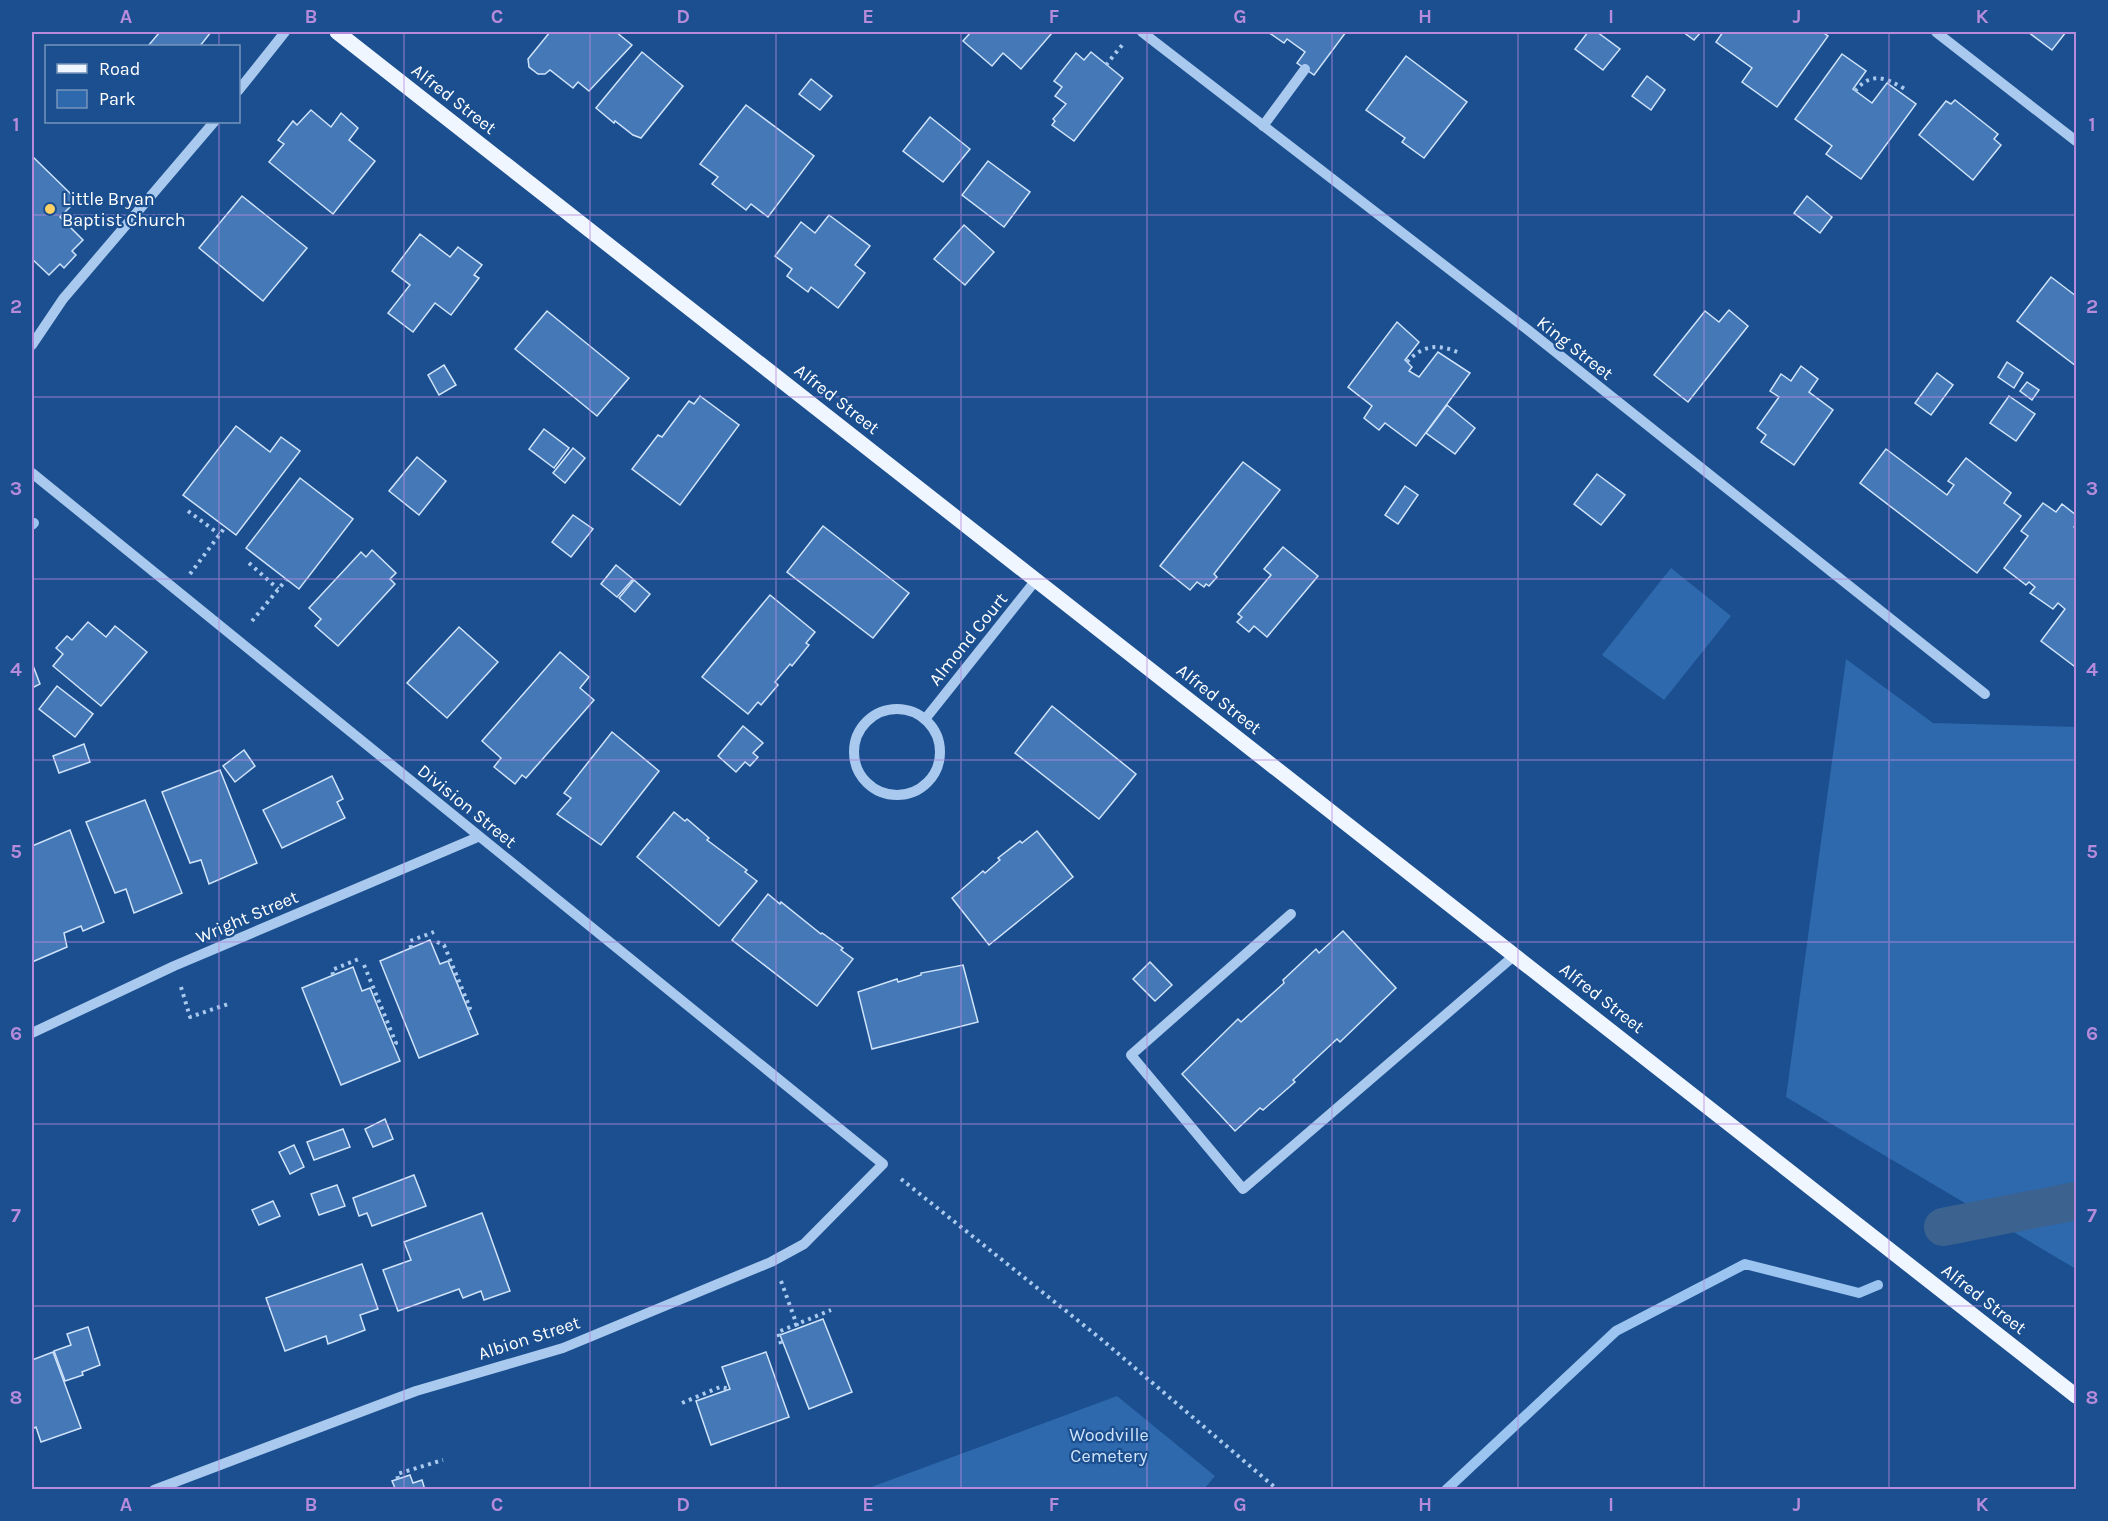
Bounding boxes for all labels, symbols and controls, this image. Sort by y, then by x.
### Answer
text: A [120,5,133,28]
text: B [305,5,317,28]
text: C [491,5,503,28]
text: D [676,5,690,28]
text: E [862,5,874,28]
text: F [1049,5,1060,28]
text: G [1233,5,1247,28]
text: H [1418,5,1432,28]
text: I [1608,5,1614,28]
text: J [1793,5,1801,28]
text: K [1975,5,1989,28]
legend [45,45,240,123]
text: Road [99,58,140,80]
street label: Alfred Street [407,59,501,139]
text: Park [99,88,136,110]
text: 1 [12,113,20,136]
text: 1 [2088,113,2096,136]
place label: Little Bryan Baptist Church [62,188,186,231]
marker: Little Bryan Baptist Church [43,202,57,216]
text: 2 [10,295,22,318]
text: 2 [2086,295,2098,318]
street label: King Street [1532,311,1618,385]
street label: Alfred Street [790,359,884,439]
text: 3 [10,477,22,500]
text: 3 [2086,477,2098,500]
street label: Almond Court [924,588,1012,690]
text: 4 [10,658,22,681]
text: 4 [2086,658,2098,681]
street label: Alfred Street [1172,659,1266,739]
street label: Division Street [413,759,521,853]
text: 5 [10,840,22,863]
text: 5 [2086,840,2098,863]
street label: Wright Street [193,886,302,948]
street label: Alfred Street [1555,958,1649,1038]
text: 6 [10,1022,22,1045]
text: 6 [2086,1022,2098,1045]
text: 7 [11,1204,21,1227]
text: 7 [2087,1204,2097,1227]
street label: Alfred Street [1937,1259,2031,1339]
street label: Albion Street [475,1311,583,1365]
text: 8 [10,1386,22,1409]
text: 8 [2086,1386,2098,1409]
park label: Woodville Cemetery [1069,1424,1149,1467]
text: A [120,1493,133,1516]
text: B [305,1493,317,1516]
text: C [491,1493,503,1516]
text: D [676,1493,690,1516]
text: E [862,1493,874,1516]
text: F [1049,1493,1060,1516]
text: G [1233,1493,1247,1516]
text: H [1418,1493,1432,1516]
text: I [1608,1493,1614,1516]
text: J [1793,1493,1801,1516]
text: K [1975,1493,1989,1516]

